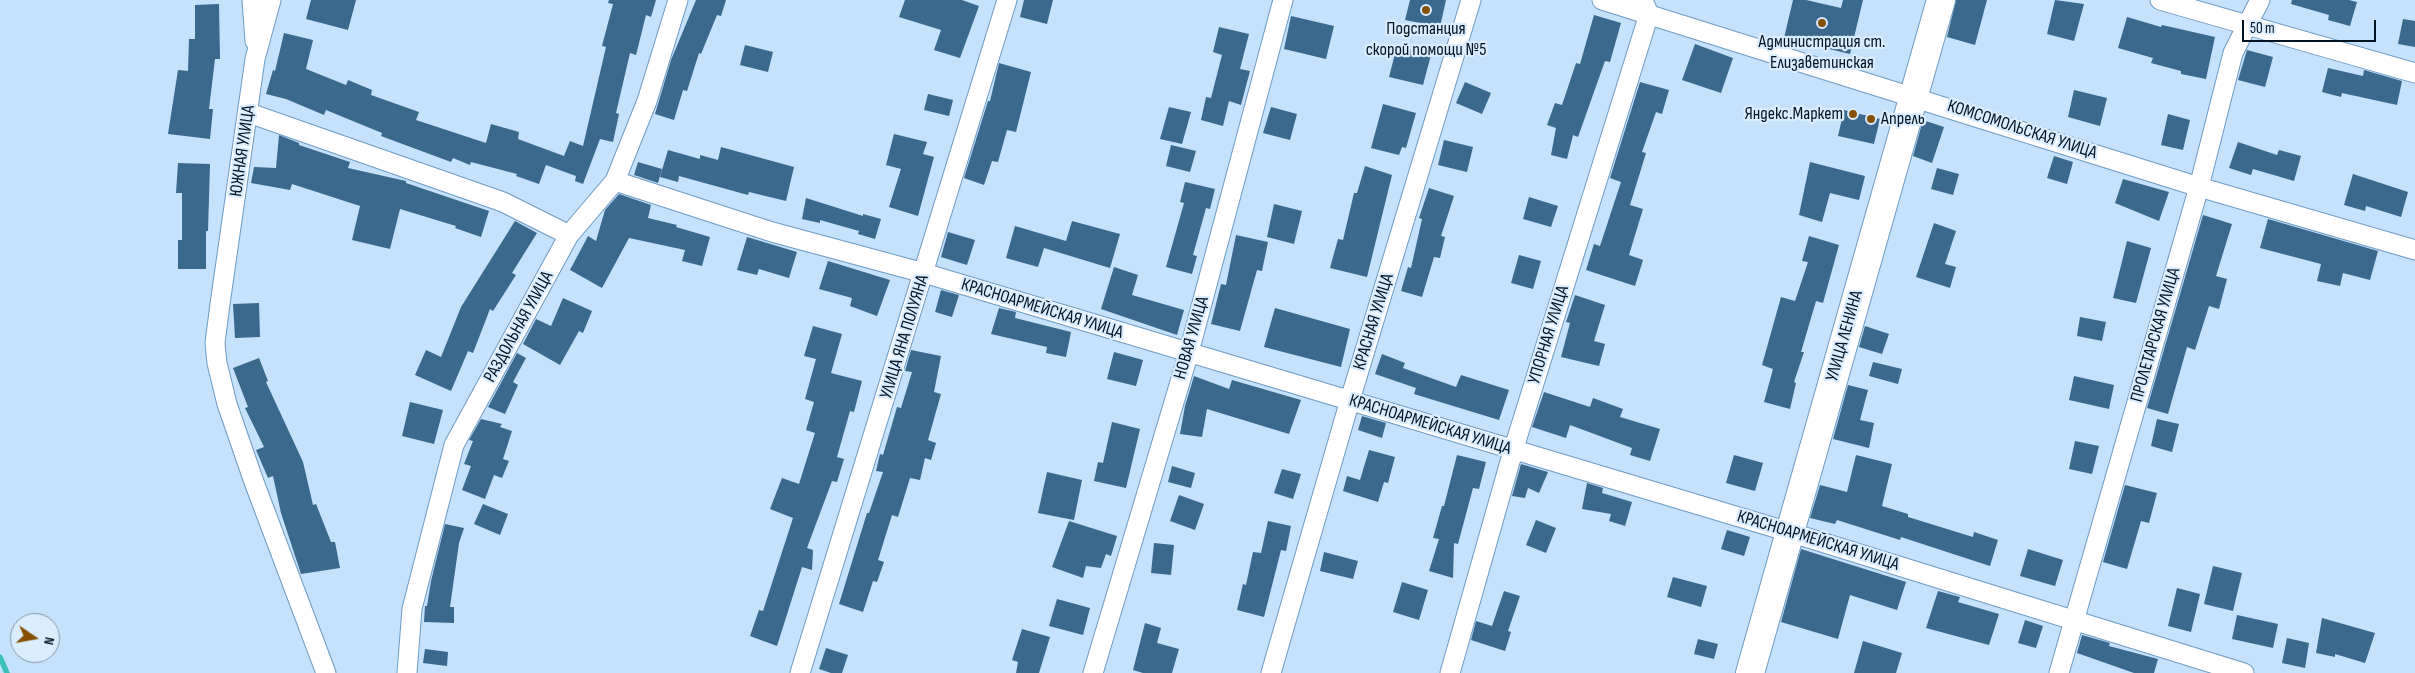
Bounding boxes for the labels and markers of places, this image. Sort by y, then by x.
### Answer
marker: Подстанция скорой помощи №5 [1420,4,1432,16]
marker: Администрация ст. Елизаветинская [1816,17,1828,29]
place label: Подстанция скорой помощи №5 [1366,18,1486,60]
place label: Администрация ст. Елизаветинская [1759,31,1885,74]
place label: Яндекс.Маркет [1744,103,1843,125]
marker: Яндекс.Маркет [1847,108,1859,120]
place label: Апрель [1881,108,1925,130]
marker: Апрель [1865,113,1877,125]

